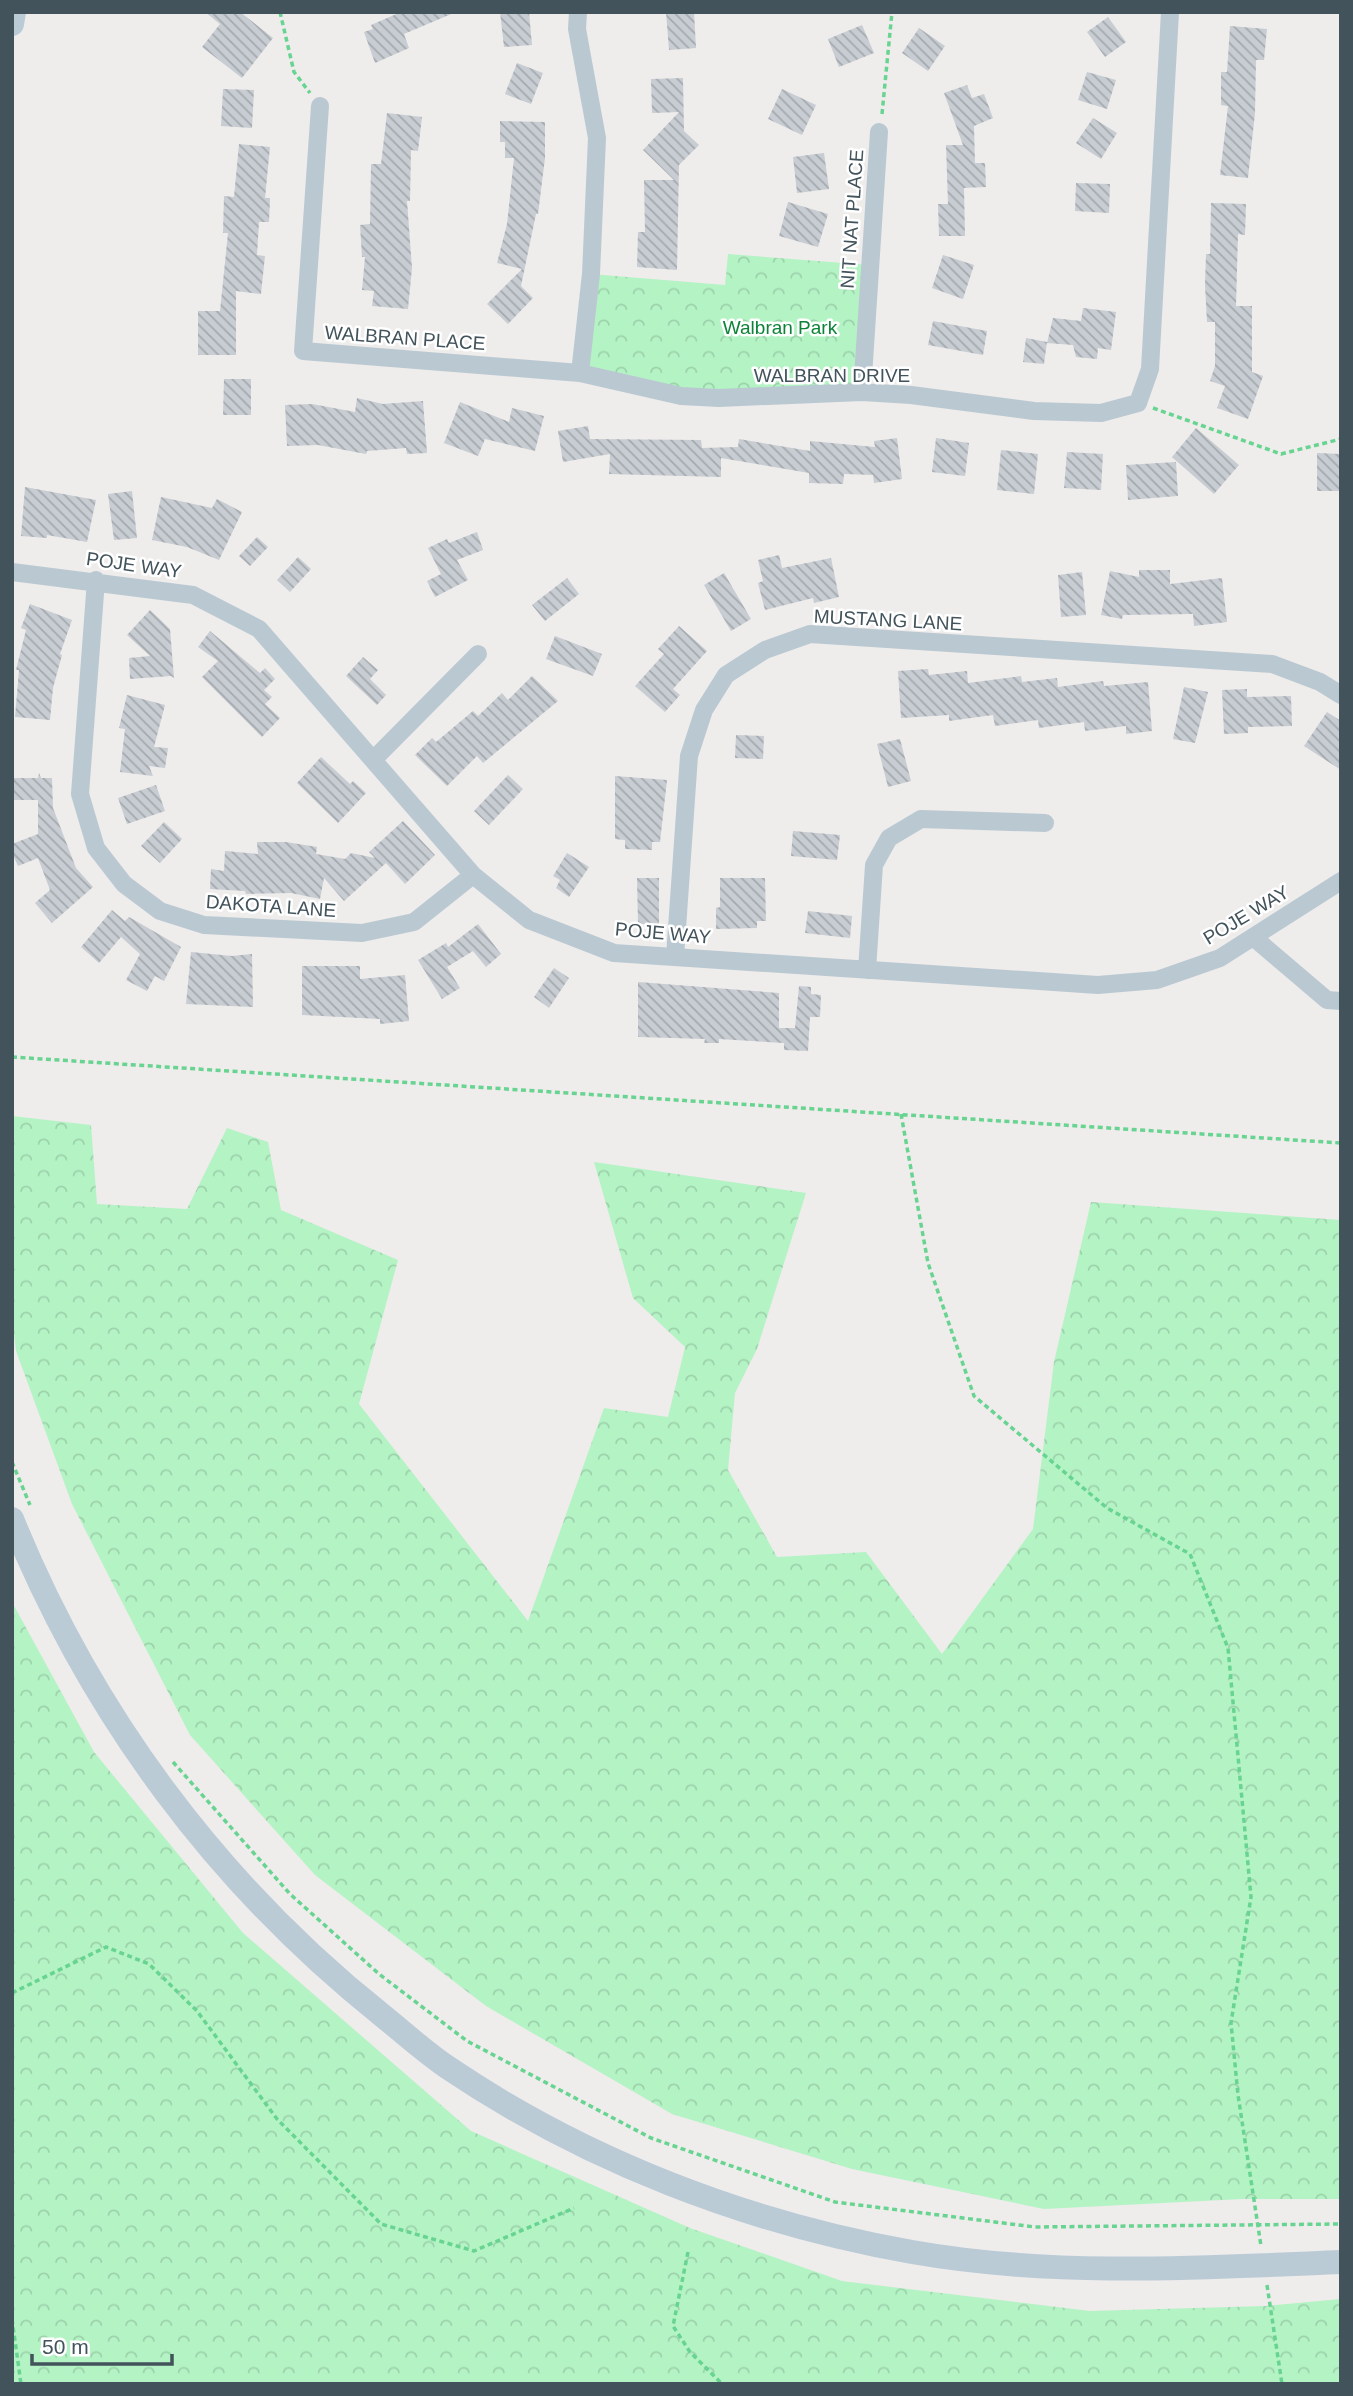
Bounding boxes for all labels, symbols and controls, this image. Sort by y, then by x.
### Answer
street label: NIT NAT PLACE [837,149,867,289]
park label: Walbran Park [723,317,838,338]
street label: WALBRAN PLACE [324,322,486,354]
street label: WALBRAN DRIVE [754,365,910,386]
street label: POJE WAY [85,548,183,582]
street label: MUSTANG LANE [813,606,963,634]
street label: POJE WAY [1199,881,1293,949]
street label: DAKOTA LANE [205,891,337,921]
street label: POJE WAY [614,918,712,948]
scale bar [32,2322,172,2366]
text: 50 m [42,2335,89,2358]

